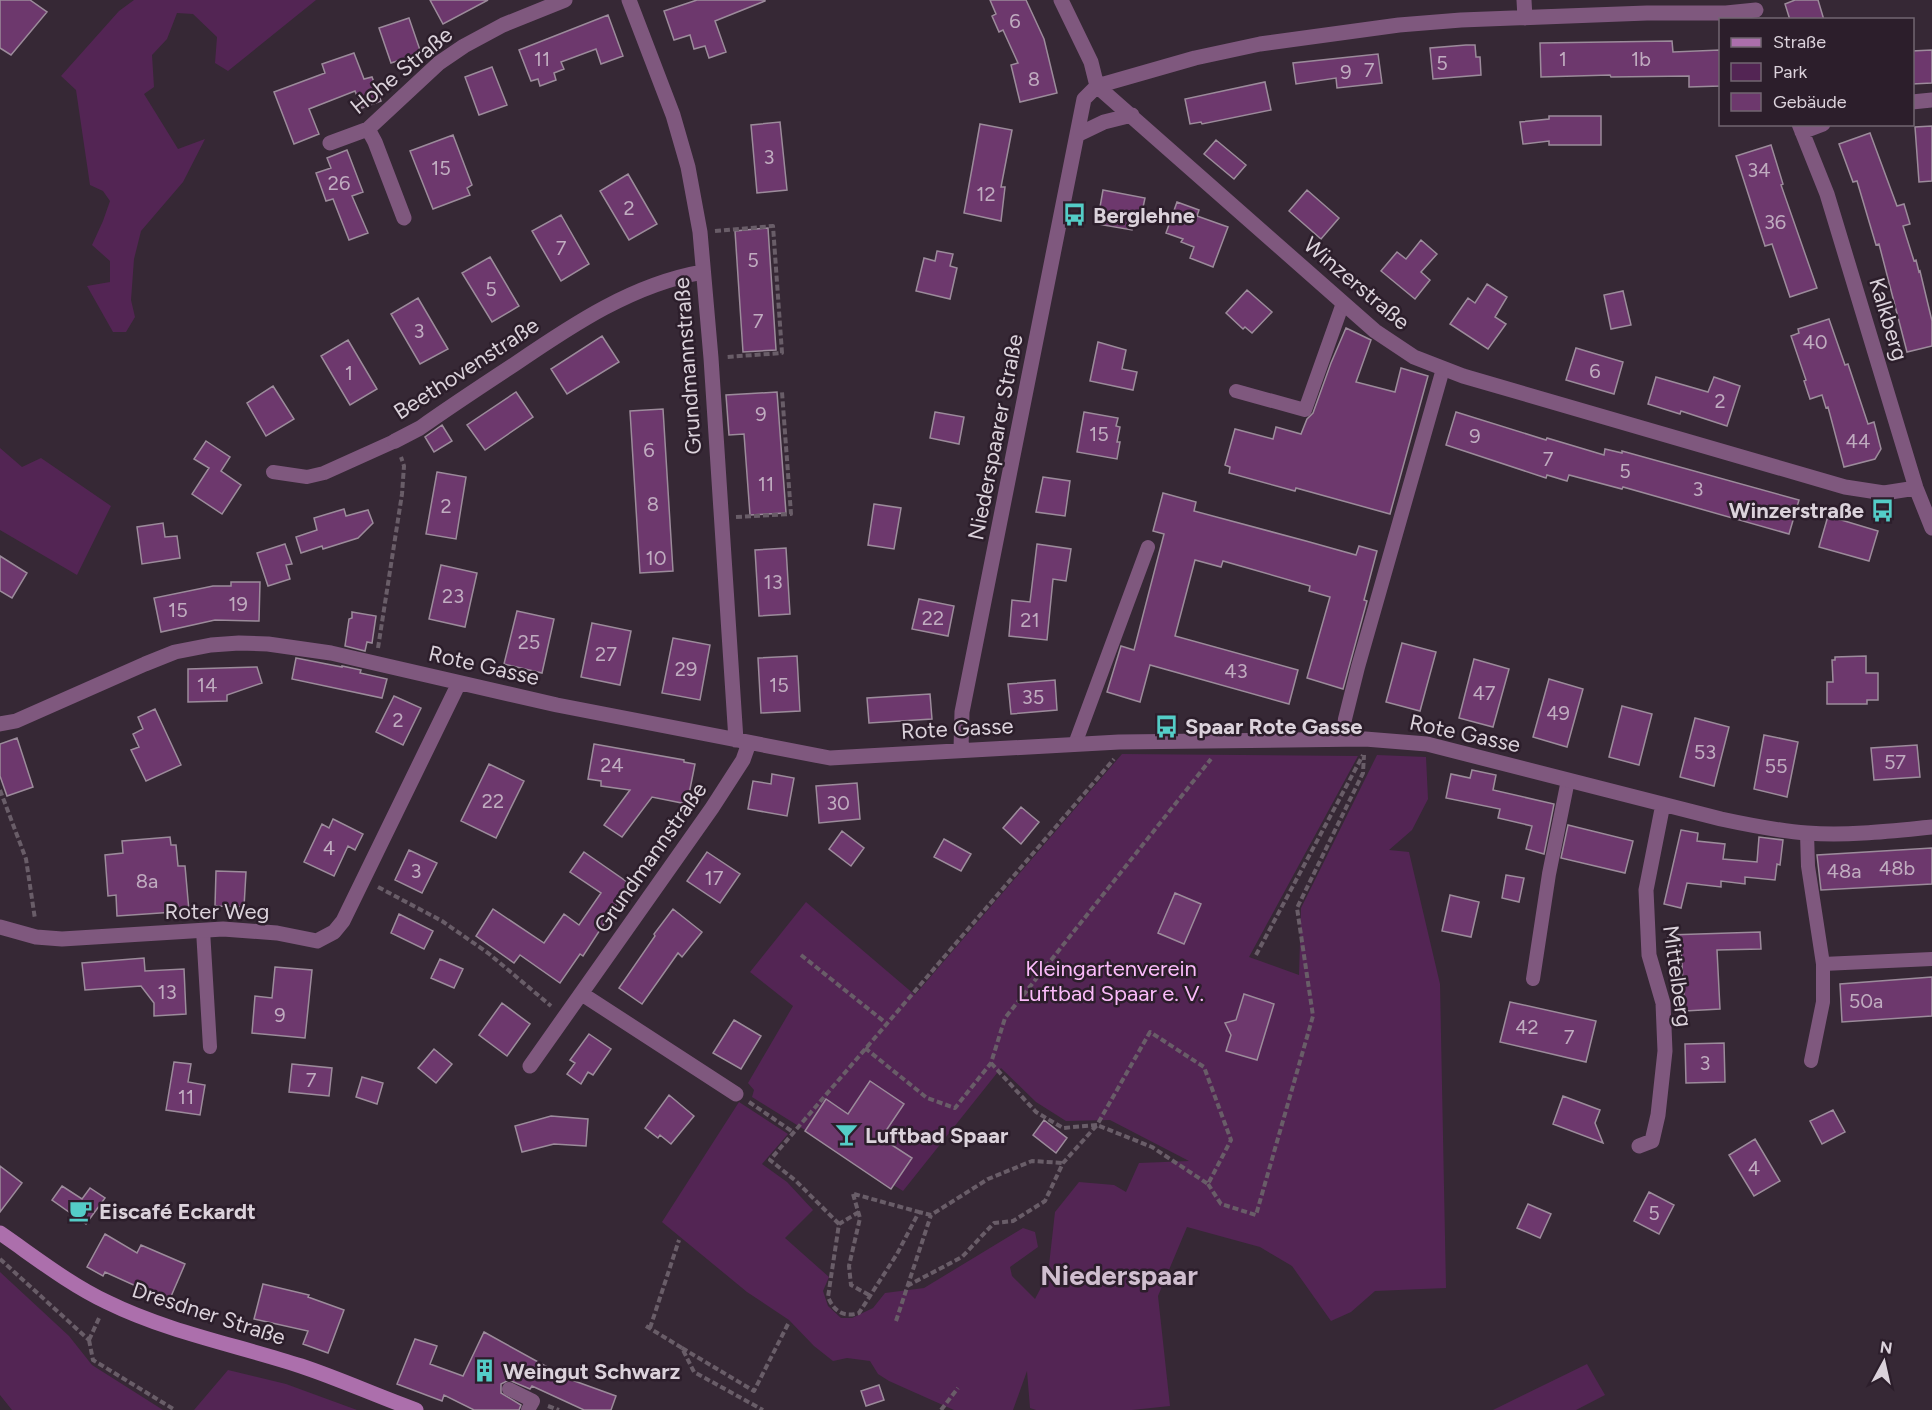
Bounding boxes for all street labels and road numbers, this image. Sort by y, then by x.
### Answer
street label: Hohe Straße [345,21,458,120]
street label: Winzerstraße [1298,231,1415,336]
street label: Kalkberg [1863,274,1914,364]
street label: Grundmannstraße [668,276,707,456]
street label: Beethovenstraße [389,311,544,425]
street label: Niederspaarer Straße [962,332,1029,542]
street label: Rote Gasse [426,640,542,691]
street label: Rote Gasse [1407,709,1523,758]
street label: Rote Gasse [900,712,1014,745]
street label: Grundmannstraße [588,777,712,938]
street label: Roter Weg [165,898,269,925]
street label: Mittelberg [1657,923,1698,1029]
street label: Dresdner Straße [129,1276,289,1351]

